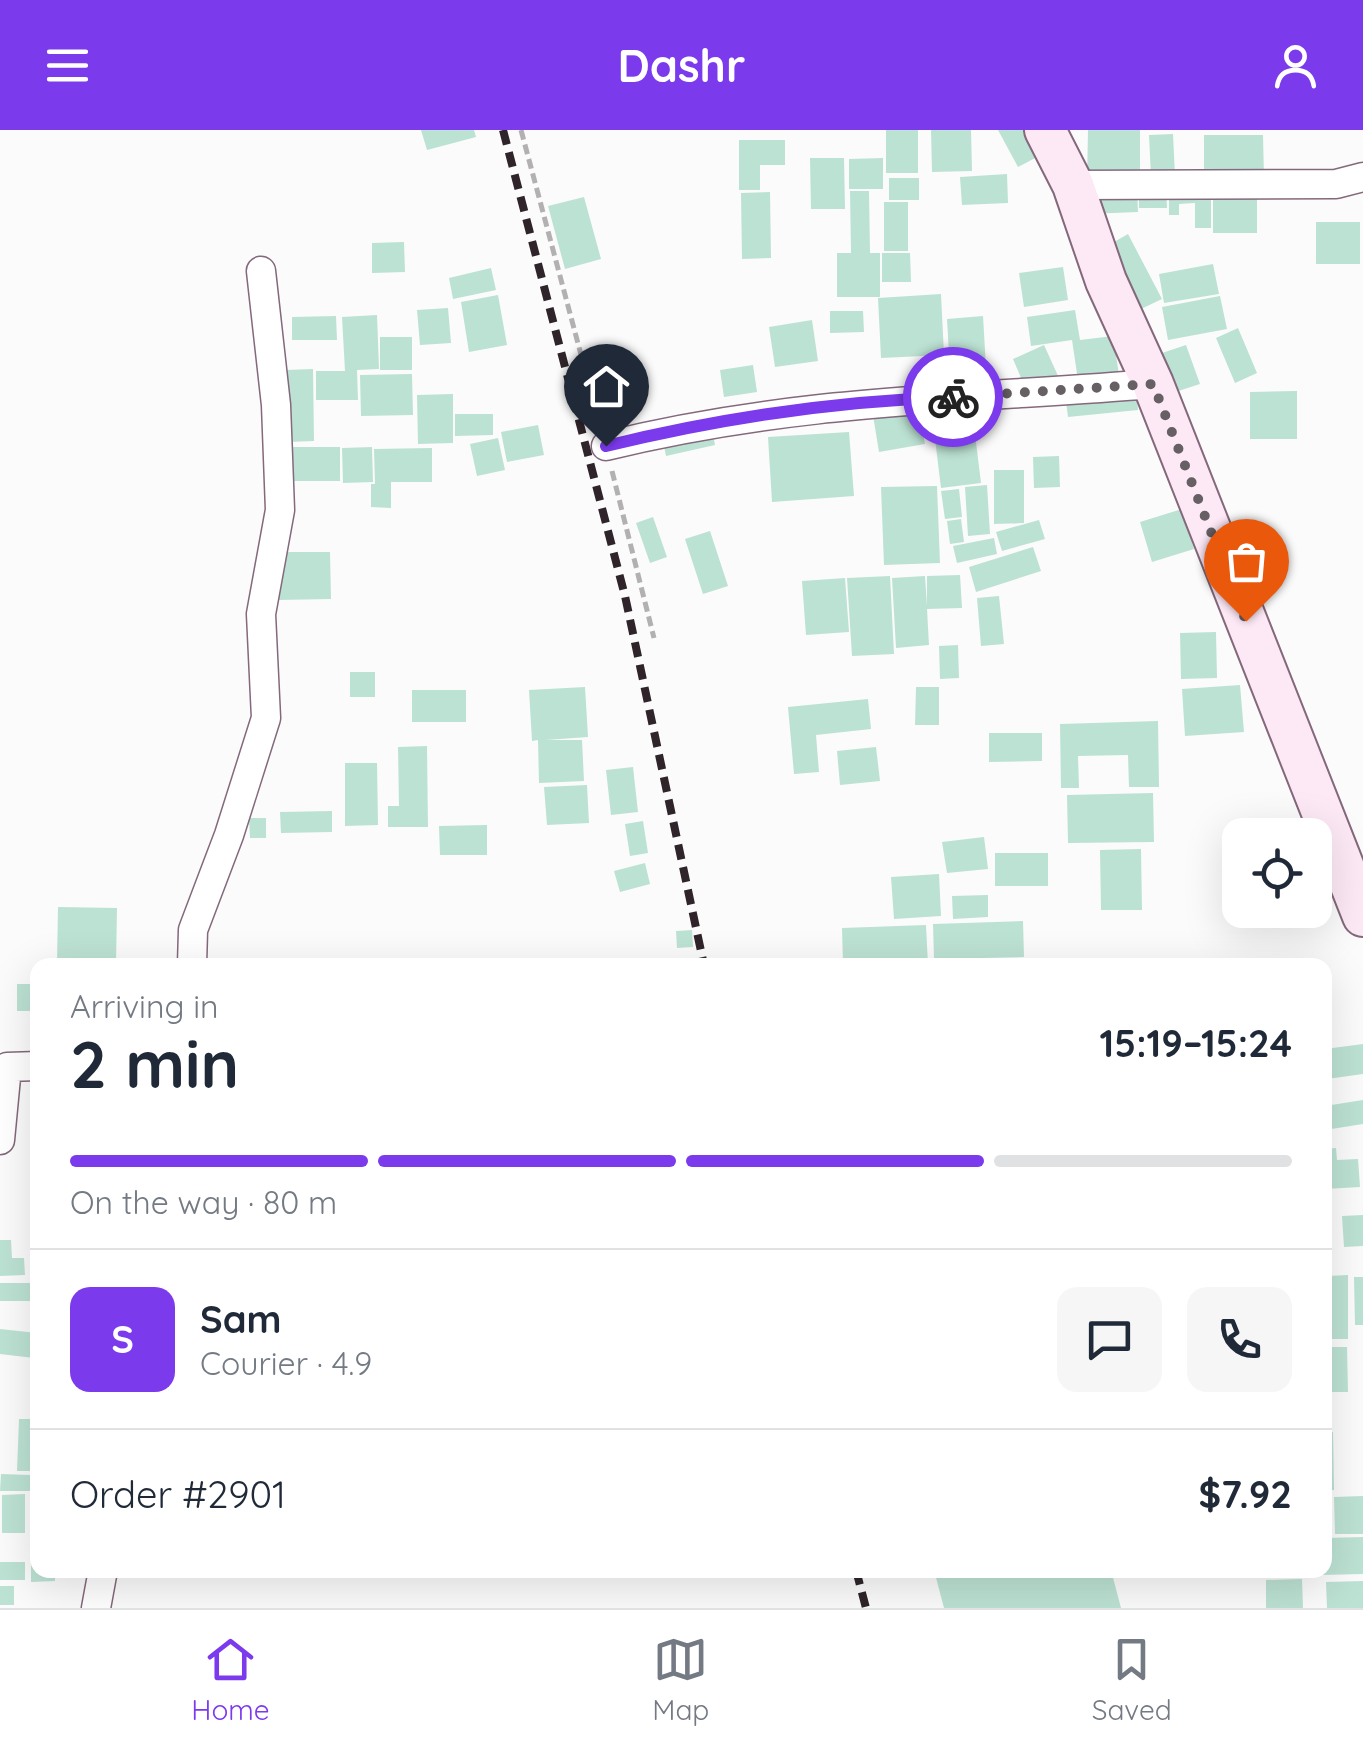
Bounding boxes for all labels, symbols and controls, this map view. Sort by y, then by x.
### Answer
text: Dashr [617,37,746,93]
icon: menu [40,38,95,93]
icon: person [1268,38,1323,93]
pin [564,344,649,447]
courier [903,347,1003,447]
icon: home [579,359,634,414]
icon: bike [926,370,981,425]
pin [1204,519,1289,622]
icon: bag [1219,534,1274,589]
map controls [1222,818,1332,928]
button: locate [1222,818,1332,928]
text: Arriving in [70,986,219,1026]
text: 15:19–15:24 [1099,1019,1292,1067]
text: 2 min [70,1023,239,1104]
text: On the way · 80 m [70,1182,337,1222]
button: chat [1057,1287,1162,1392]
button: phone [1187,1287,1292,1392]
text: Sam [200,1295,282,1343]
text: S [111,1315,134,1363]
text: Courier · 4.9 [200,1343,372,1383]
text: Order #2901 [70,1470,286,1518]
text: $7.92 [1198,1470,1292,1518]
tab: Home [191,1632,270,1727]
tab: Map [652,1632,709,1727]
tab: Saved [1092,1632,1172,1727]

